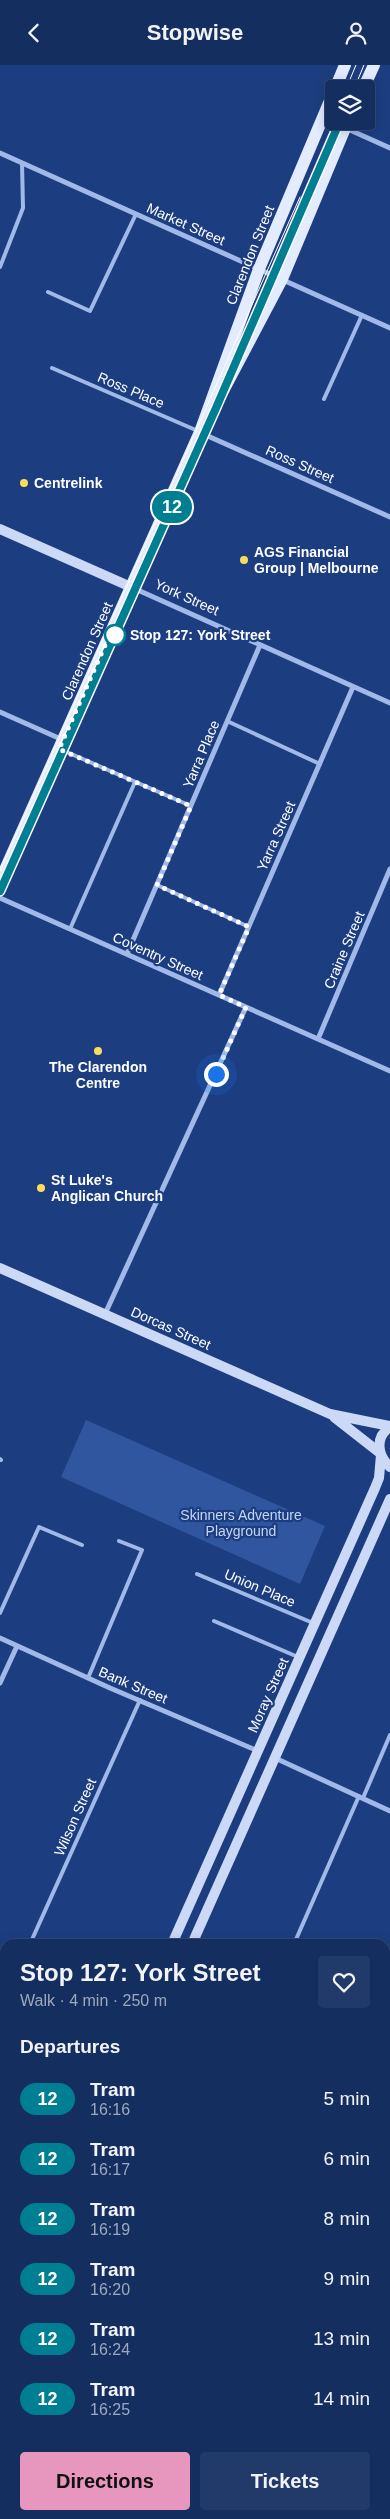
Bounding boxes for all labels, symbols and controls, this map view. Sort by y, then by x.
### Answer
icon: back [20,19,48,47]
icon: person [342,19,370,47]
text: Stopwise [147,20,243,45]
map controls [325,80,375,130]
button: layers [325,80,375,130]
street label: Market Street [144,200,228,248]
street label: Clarendon Street [223,203,277,307]
street label: Ross Place [95,369,167,411]
street label: Ross Street [263,442,337,486]
place label: Centrelink [34,475,103,491]
marker: Centrelink [18,477,30,489]
line badge: 12 [150,491,194,523]
text: 12 [162,497,182,517]
place label: AGS Financial Group | Melbourne [254,544,379,576]
marker: AGS Financial Group | Melbourne [238,554,250,566]
street label: York Street [152,576,222,618]
street label: Clarendon Street [58,599,116,703]
marker: Stop 127: York Street [104,624,126,646]
place label: Stop 127: York Street [130,627,271,643]
street label: Yarra Place [180,717,223,790]
street label: Yarra Street [254,799,298,873]
street label: Craine Street [321,909,368,991]
street label: Coventry Street [110,929,206,983]
marker: The Clarendon Centre [92,1045,104,1057]
place label: The Clarendon Centre [49,1059,147,1091]
your location [204,1062,229,1087]
place label: St Luke's Anglican Church [51,1172,163,1204]
marker: St Luke's Anglican Church [35,1182,47,1194]
street label: Dorcas Street [129,1303,213,1353]
park label: Skinners Adventure Playground [180,1507,302,1539]
street label: Union Place [222,1566,298,1610]
street label: Moray Street [244,1655,292,1735]
street label: Bank Street [96,1663,170,1707]
street label: Wilson Street [51,1776,99,1858]
button: heart [318,1956,370,2008]
text: Stop 127: York Street [20,1959,261,1986]
text: Walk · 4 min · 250 m [20,1992,167,2009]
text: Departures [20,2036,120,2057]
text: Tram [90,2079,135,2100]
text: 5 min [324,2088,370,2109]
text: 12 [37,2089,58,2109]
text: 16:16 [90,2101,130,2118]
text: Tram [90,2139,135,2160]
text: 6 min [324,2148,370,2169]
text: 12 [37,2149,58,2169]
text: 16:17 [90,2161,130,2178]
text: Tram [90,2199,135,2220]
text: 8 min [324,2208,370,2229]
text: 12 [37,2209,58,2229]
text: 16:19 [90,2221,130,2238]
text: Tram [90,2259,135,2280]
text: 9 min [324,2268,370,2289]
text: 12 [37,2269,58,2289]
text: 16:20 [90,2281,130,2298]
text: Tram [90,2319,135,2340]
text: 13 min [313,2328,370,2349]
text: 12 [37,2329,58,2349]
text: 16:24 [90,2341,130,2358]
text: Tram [90,2379,135,2400]
text: 14 min [313,2388,370,2409]
text: 12 [37,2389,58,2409]
text: 16:25 [90,2401,130,2418]
button: Directions [20,2452,190,2510]
button: Tickets [200,2452,370,2510]

